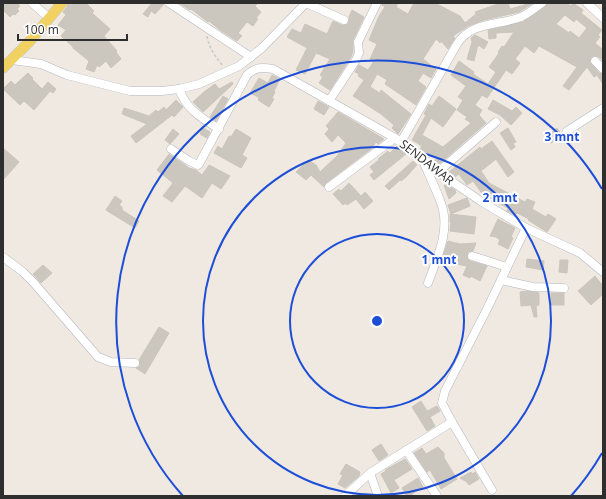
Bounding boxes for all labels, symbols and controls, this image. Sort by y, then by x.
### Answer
scale bar [18,16,127,42]
text: 100 m [24,21,59,38]
text: 3 mnt [545,128,579,145]
street label: SENDAWAR [396,135,458,189]
text: 2 mnt [483,189,517,206]
text: 1 mnt [422,251,456,268]
centre of rings [370,314,384,328]

